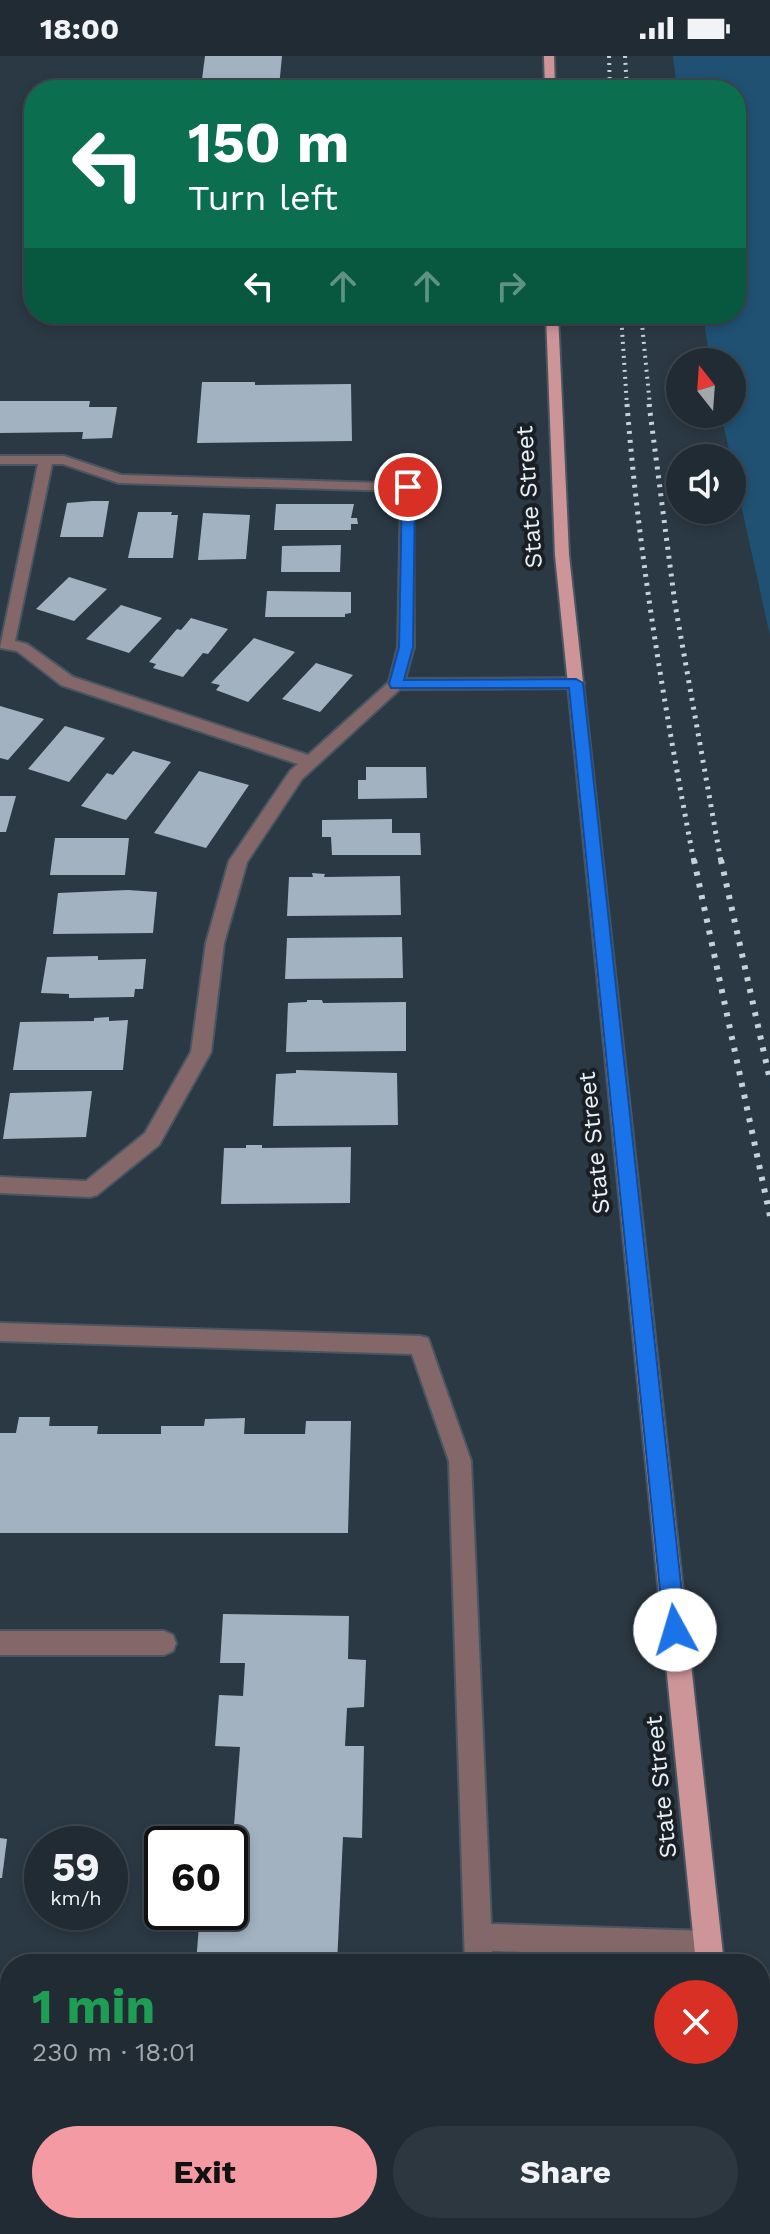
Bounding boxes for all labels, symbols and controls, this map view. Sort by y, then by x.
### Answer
text: 18:00 [40,11,119,46]
text: 150 m [188,110,350,176]
icon: left [56,112,160,216]
text: Turn left [188,177,338,219]
icon: left [237,264,281,308]
icon: ahead [321,264,365,308]
icon: ahead [405,264,449,308]
icon: right [489,264,533,308]
north arrow [666,348,746,428]
map controls [666,348,746,524]
street label: State Street [510,425,548,569]
button: sound [666,444,746,524]
pin [374,453,442,521]
icon: arrive [386,465,430,509]
street label: State Street [573,1070,615,1216]
position arrow [633,1588,717,1672]
street label: State Street [640,1714,682,1860]
speed limit sign: 60 [144,1826,248,1930]
text: 59 [52,1844,100,1891]
text: km/h [50,1886,102,1910]
text: 1 min [32,1978,155,2035]
button: close [654,1980,738,2064]
text: 230 m · 18:01 [32,2037,195,2067]
button: Exit [32,2126,377,2218]
button: Share [393,2126,738,2218]

